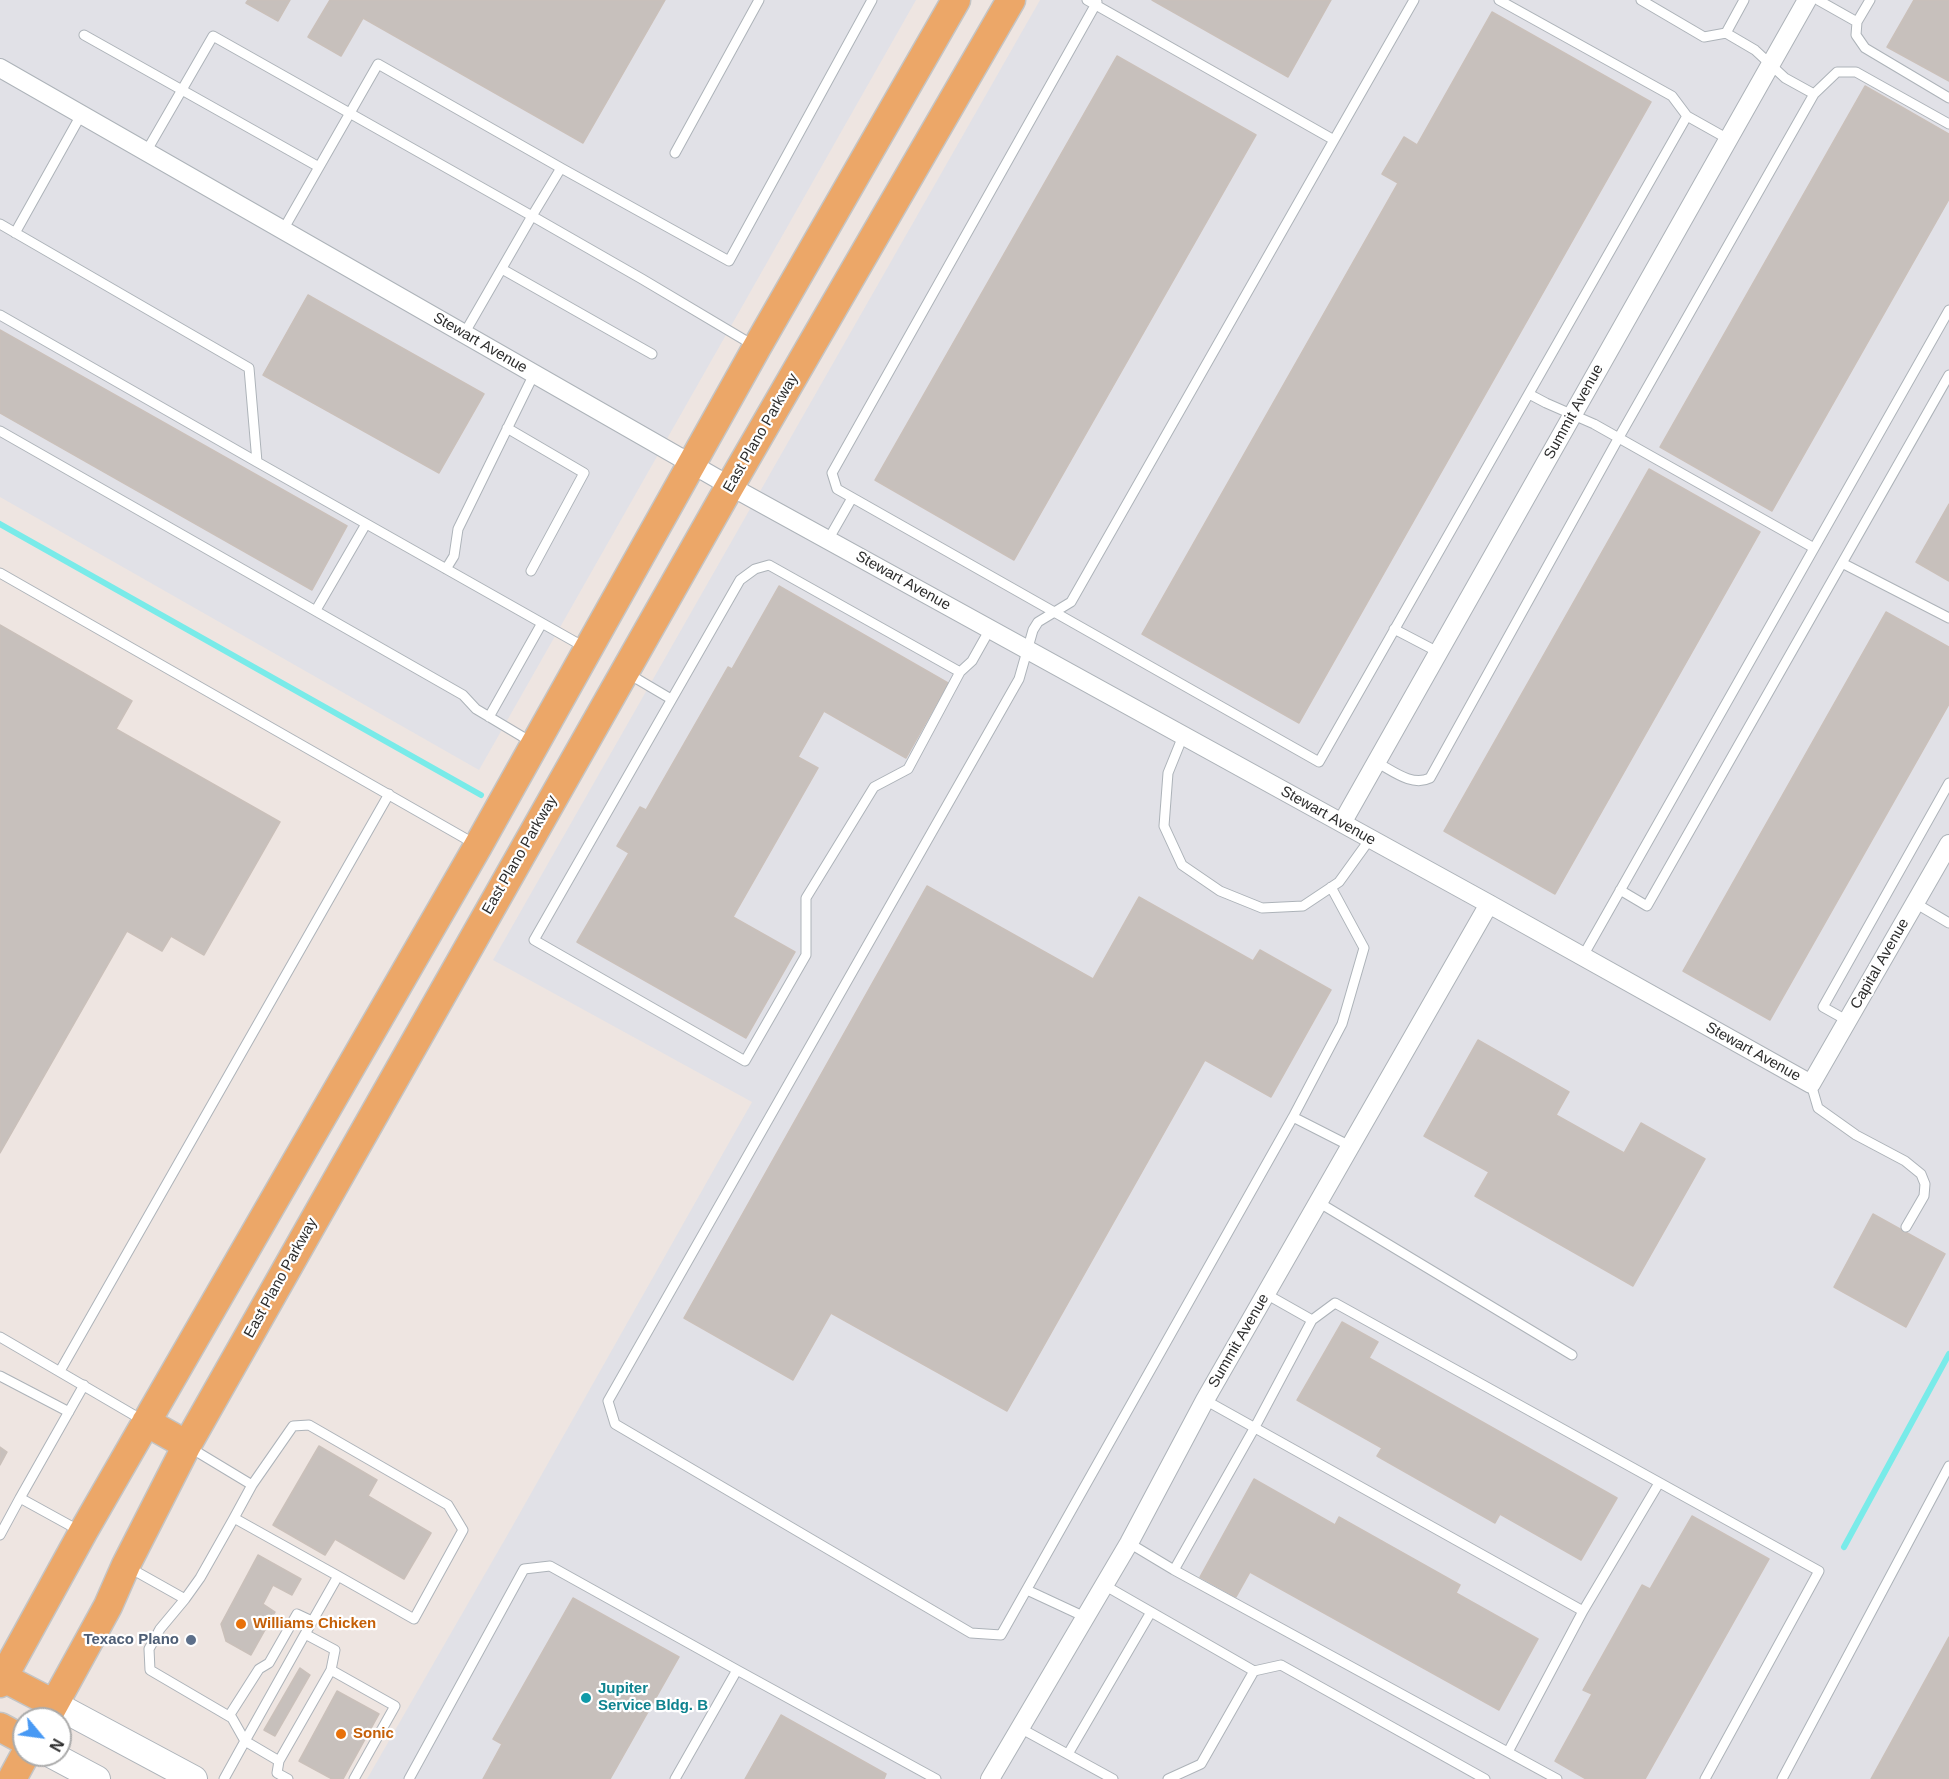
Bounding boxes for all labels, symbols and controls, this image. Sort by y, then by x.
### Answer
street label: Stewart Avenue [430,309,530,377]
street label: Summit Avenue [1541,361,1607,463]
street label: East Plano Parkway [720,370,802,496]
street label: Stewart Avenue [852,548,954,614]
street label: Stewart Avenue [1277,783,1379,849]
street label: East Plano Parkway [479,792,561,918]
street label: Capital Avenue [1847,916,1913,1012]
street label: Stewart Avenue [1702,1019,1804,1085]
street label: East Plano Parkway [241,1215,321,1341]
street label: Summit Avenue [1205,1291,1273,1391]
place label: Williams Chicken [253,1615,376,1633]
marker: Williams Chicken [234,1617,248,1631]
place label: Texaco Plano [83,1631,179,1649]
marker: Texaco Plano [184,1633,198,1647]
place label: Jupiter Service Bldg. B [598,1680,708,1715]
marker: Jupiter Service Bldg. B [579,1691,593,1705]
north arrow [12,1707,72,1767]
place label: Sonic [353,1725,394,1743]
marker: Sonic [334,1727,348,1741]
text: N [46,1736,67,1754]

